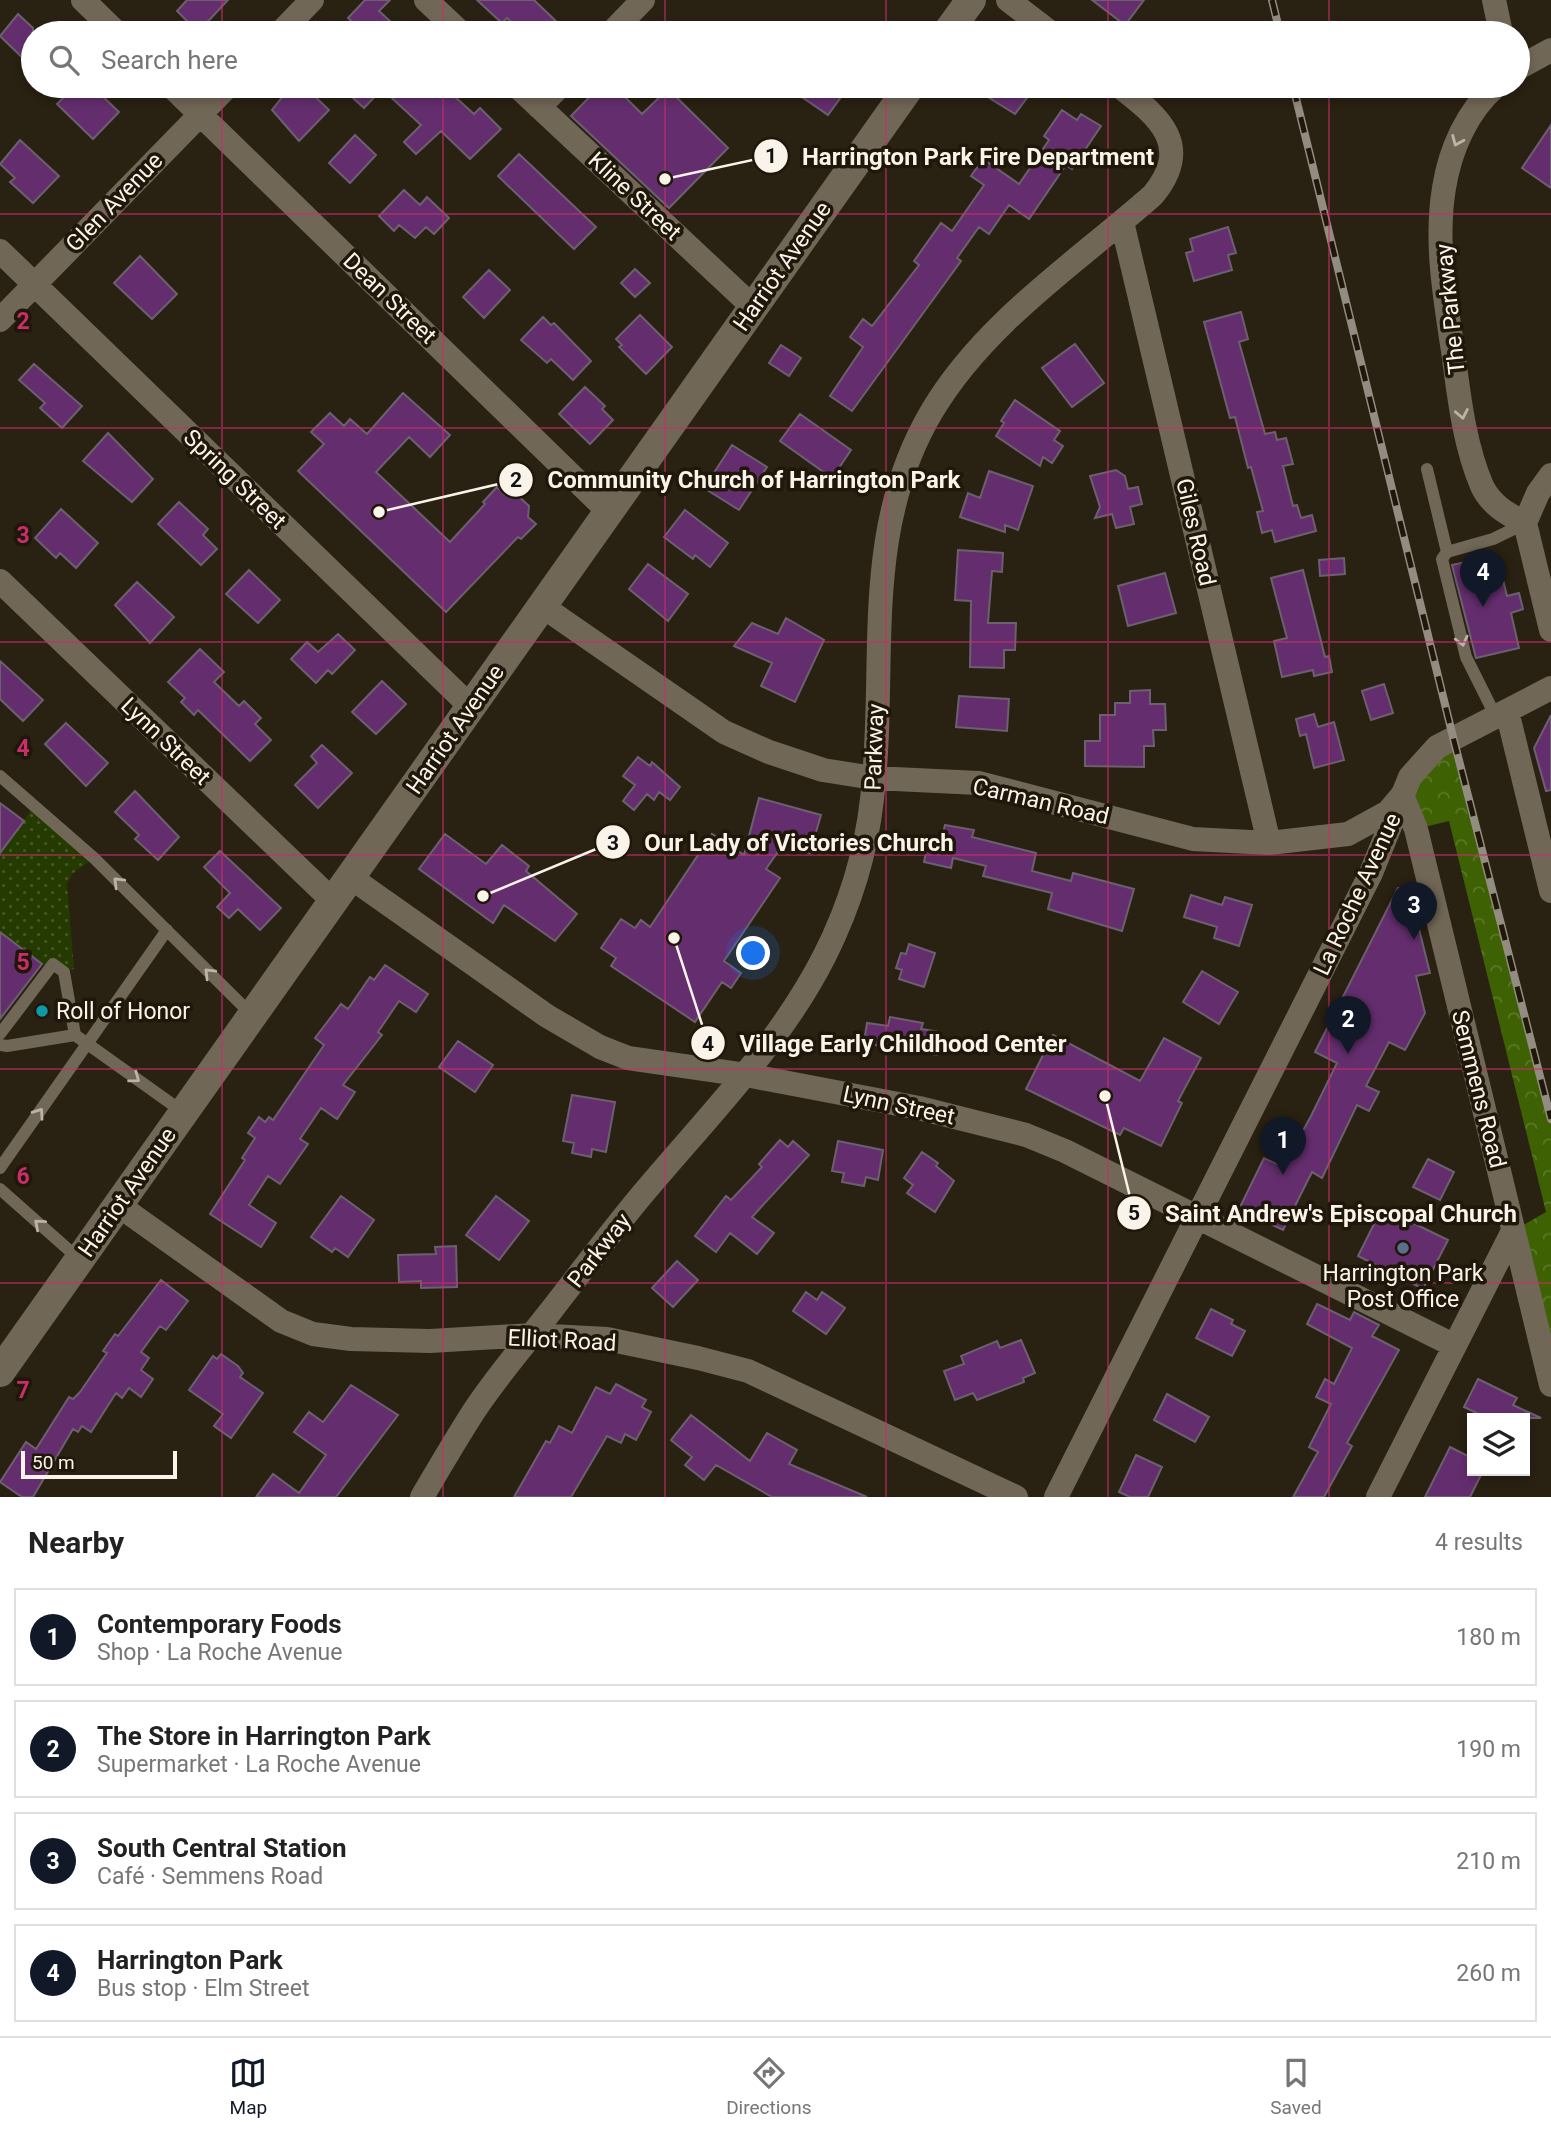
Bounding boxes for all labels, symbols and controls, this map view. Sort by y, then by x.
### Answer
search box [21,21,1530,98]
icon: search [45,41,83,79]
text: Search here [101,45,238,75]
callout: Harrington Park Fire Department [753,134,1168,179]
one-way arrow [1452,135,1466,147]
text: Harrington Park Fire Department [802,143,1154,171]
text: 1 [765,144,777,168]
street label: Glen Avenue [61,147,168,257]
street label: Kline Street [583,147,687,246]
street label: Harriot Avenue [728,196,837,336]
street label: The Parkway [1430,242,1471,376]
street label: Dean Street [338,247,442,349]
text: 2 [16,308,30,335]
one-way arrow [1454,408,1469,420]
street label: Spring Street [178,424,291,535]
callout: Community Church of Harrington Park [499,458,975,503]
text: Community Church of Harrington Park [548,466,962,494]
text: 2 [510,468,522,492]
street label: Giles Road [1170,476,1221,588]
text: 3 [16,522,30,549]
pin: 4 [1460,549,1506,607]
one-way arrow [1454,635,1468,647]
street label: Harriot Avenue [401,659,510,799]
street label: Lynn Street [115,692,216,791]
street label: Parkway [859,703,890,791]
text: 4 [16,735,30,762]
street label: Carman Road [970,773,1112,830]
street label: La Roche Avenue [1308,809,1407,980]
callout: Our Lady of Victories Church [596,820,968,865]
text: Our Lady of Victories Church [644,829,954,857]
text: 3 [607,831,619,855]
one-way arrow [114,878,127,891]
pin: 3 [1391,882,1437,940]
your location [736,936,770,970]
text: 5 [16,949,30,976]
one-way arrow [205,968,218,981]
pin: 2 [1325,996,1371,1054]
place label: Roll of Honor [56,998,190,1025]
marker: Roll of Honor [34,1003,50,1019]
street label: Semmens Road [1446,1008,1511,1171]
callout: Village Early Childhood Center [691,1021,1081,1066]
text: Village Early Childhood Center [739,1030,1067,1058]
text: 4 [702,1032,714,1056]
one-way arrow [127,1070,140,1082]
street label: Lynn Street [841,1080,957,1130]
one-way arrow [31,1107,44,1120]
pin: 1 [1260,1117,1306,1175]
street label: Harriot Avenue [73,1122,182,1262]
text: 6 [16,1163,30,1190]
callout: Saint Andrew's Episcopal Church [1116,1191,1531,1236]
text: Saint Andrew's Episcopal Church [1165,1200,1517,1228]
text: 5 [1128,1201,1140,1225]
street label: Parkway [562,1208,637,1293]
one-way arrow [35,1220,47,1233]
marker: Harrington Park Post Office [1395,1240,1411,1256]
place label: Harrington Park Post Office [1323,1260,1484,1313]
street label: Elliot Road [507,1324,617,1357]
text: 7 [16,1377,30,1404]
map controls [1467,1413,1530,1476]
button: layers [1467,1413,1530,1476]
scale bar [21,1448,177,1480]
text: 50 m [32,1451,75,1474]
text: Nearby [28,1525,124,1560]
text: 4 results [1435,1529,1523,1556]
text: Contemporary Foods [97,1609,342,1639]
text: 1 [46,1624,60,1651]
text: 180 m [1456,1624,1521,1651]
text: Shop · La Roche Avenue [97,1639,343,1666]
text: The Store in Harrington Park [97,1721,431,1751]
text: 2 [46,1736,60,1763]
text: 190 m [1456,1736,1521,1763]
text: Supermarket · La Roche Avenue [97,1751,421,1778]
text: South Central Station [97,1833,347,1863]
text: 3 [46,1848,60,1875]
text: 210 m [1456,1848,1521,1875]
text: Café · Semmens Road [97,1863,323,1890]
text: Harrington Park [97,1945,283,1975]
text: 4 [46,1960,60,1987]
text: 260 m [1456,1960,1521,1987]
text: Bus stop · Elm Street [97,1975,309,2002]
tab: Map [229,2054,267,2119]
tab: Directions [726,2054,811,2119]
tab: Saved [1270,2054,1322,2119]

